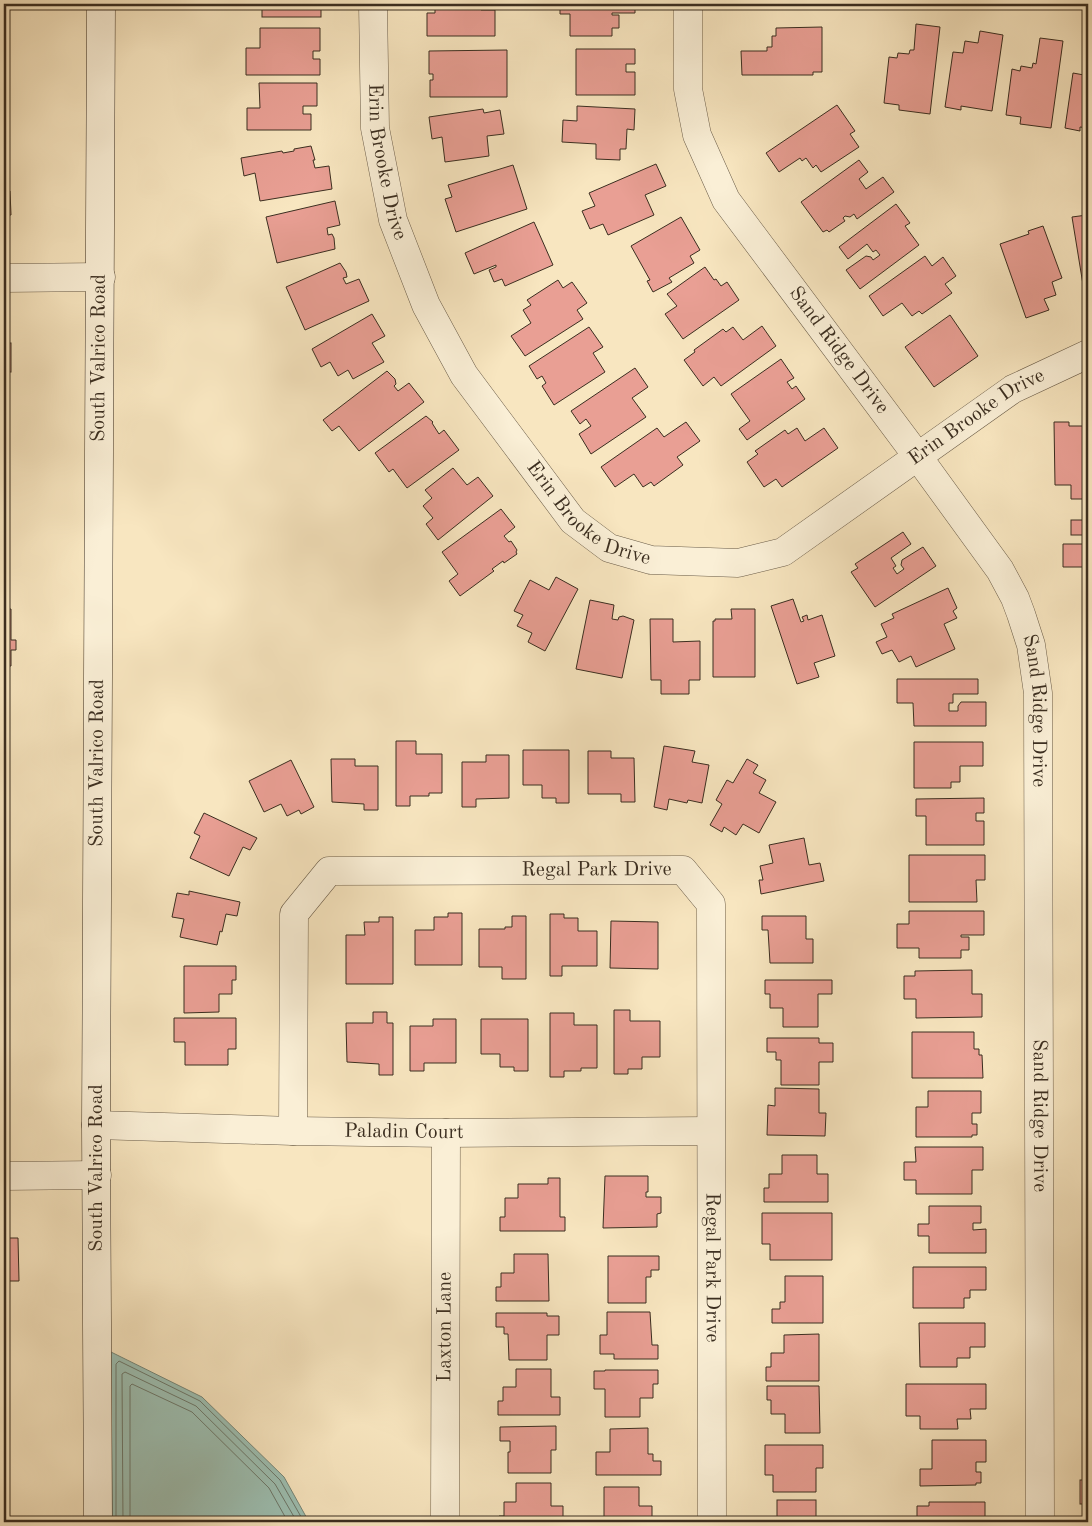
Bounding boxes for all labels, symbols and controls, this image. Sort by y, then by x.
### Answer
street label: Erin Brooke Drive [364,83,410,243]
street label: South Valrico Road [89,274,110,442]
street label: Sand Ridge Drive [785,283,892,418]
street label: Erin Brooke Drive [905,366,1048,470]
street label: Erin Brooke Drive [522,458,653,569]
street label: Sand Ridge Drive [1018,632,1049,787]
street label: South Valrico Road [87,679,108,847]
street label: Regal Park Drive [521,860,672,880]
street label: Sand Ridge Drive [1029,1039,1049,1192]
street label: South Valrico Road [87,1084,107,1252]
street label: Paladin Court [344,1122,464,1143]
street label: Regal Park Drive [701,1192,722,1343]
street label: Laxton Lane [435,1272,456,1382]

